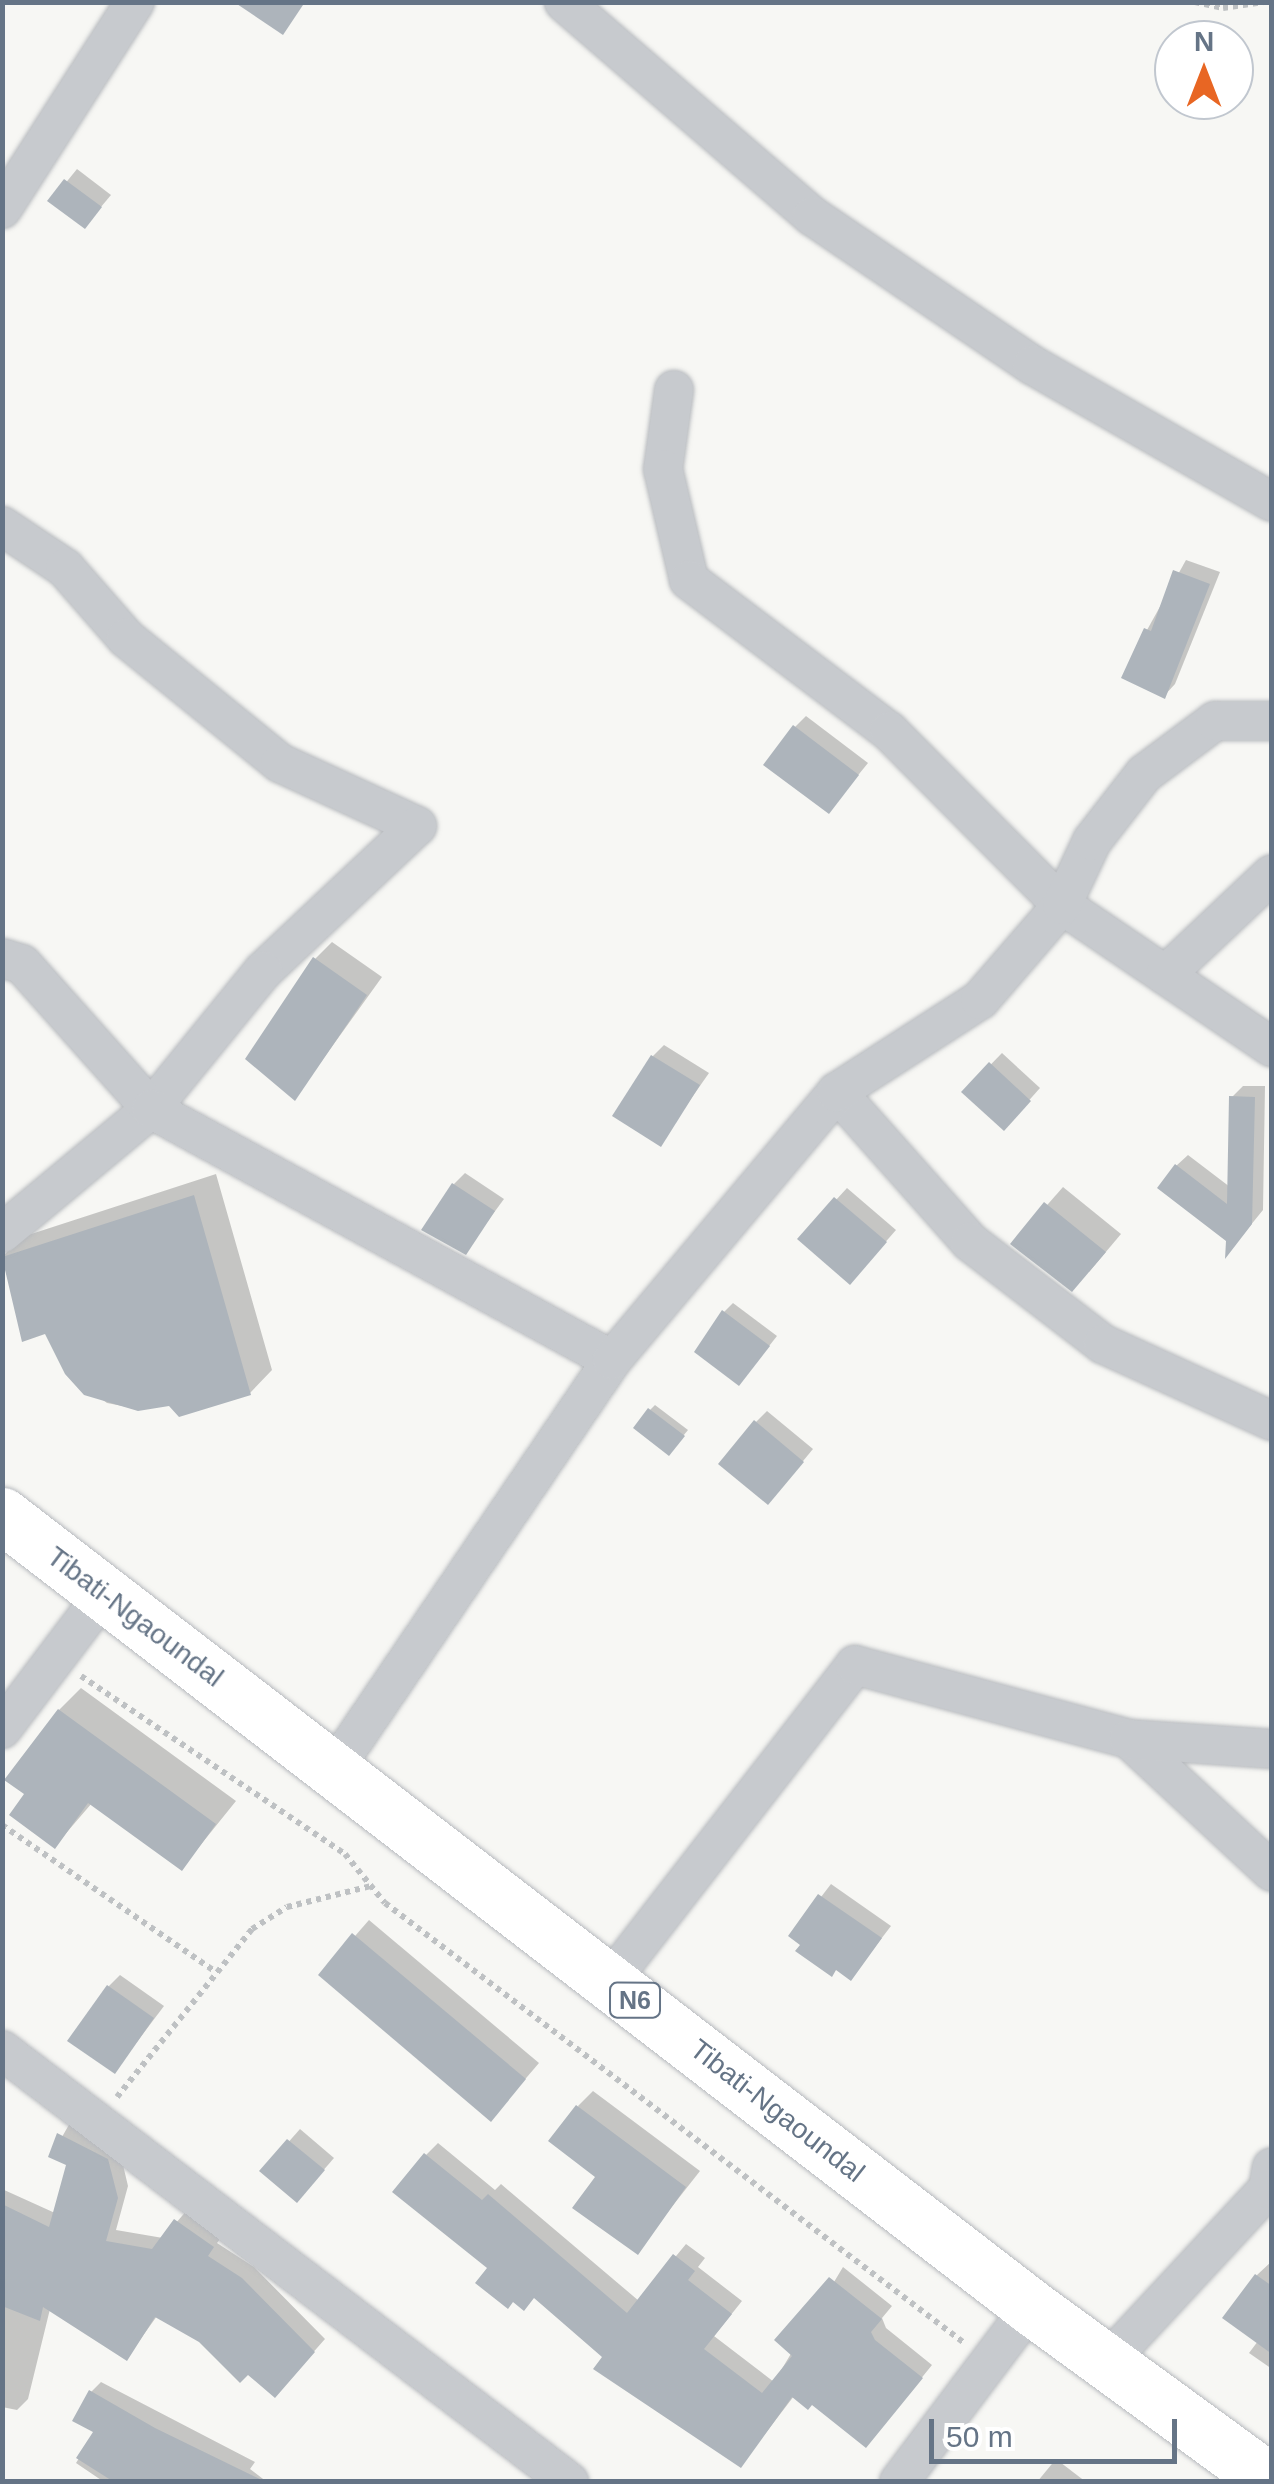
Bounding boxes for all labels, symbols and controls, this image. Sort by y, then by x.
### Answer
north arrow [1154,20,1254,120]
text: N [1194,26,1214,57]
street label: Tibati-Ngaoundal [40,1540,230,1694]
road number: N6 [608,1980,662,2020]
street label: Tibati-Ngaoundal [683,2032,871,2190]
scale bar [934,2399,1182,2461]
text: 50 m [946,2420,1013,2453]

